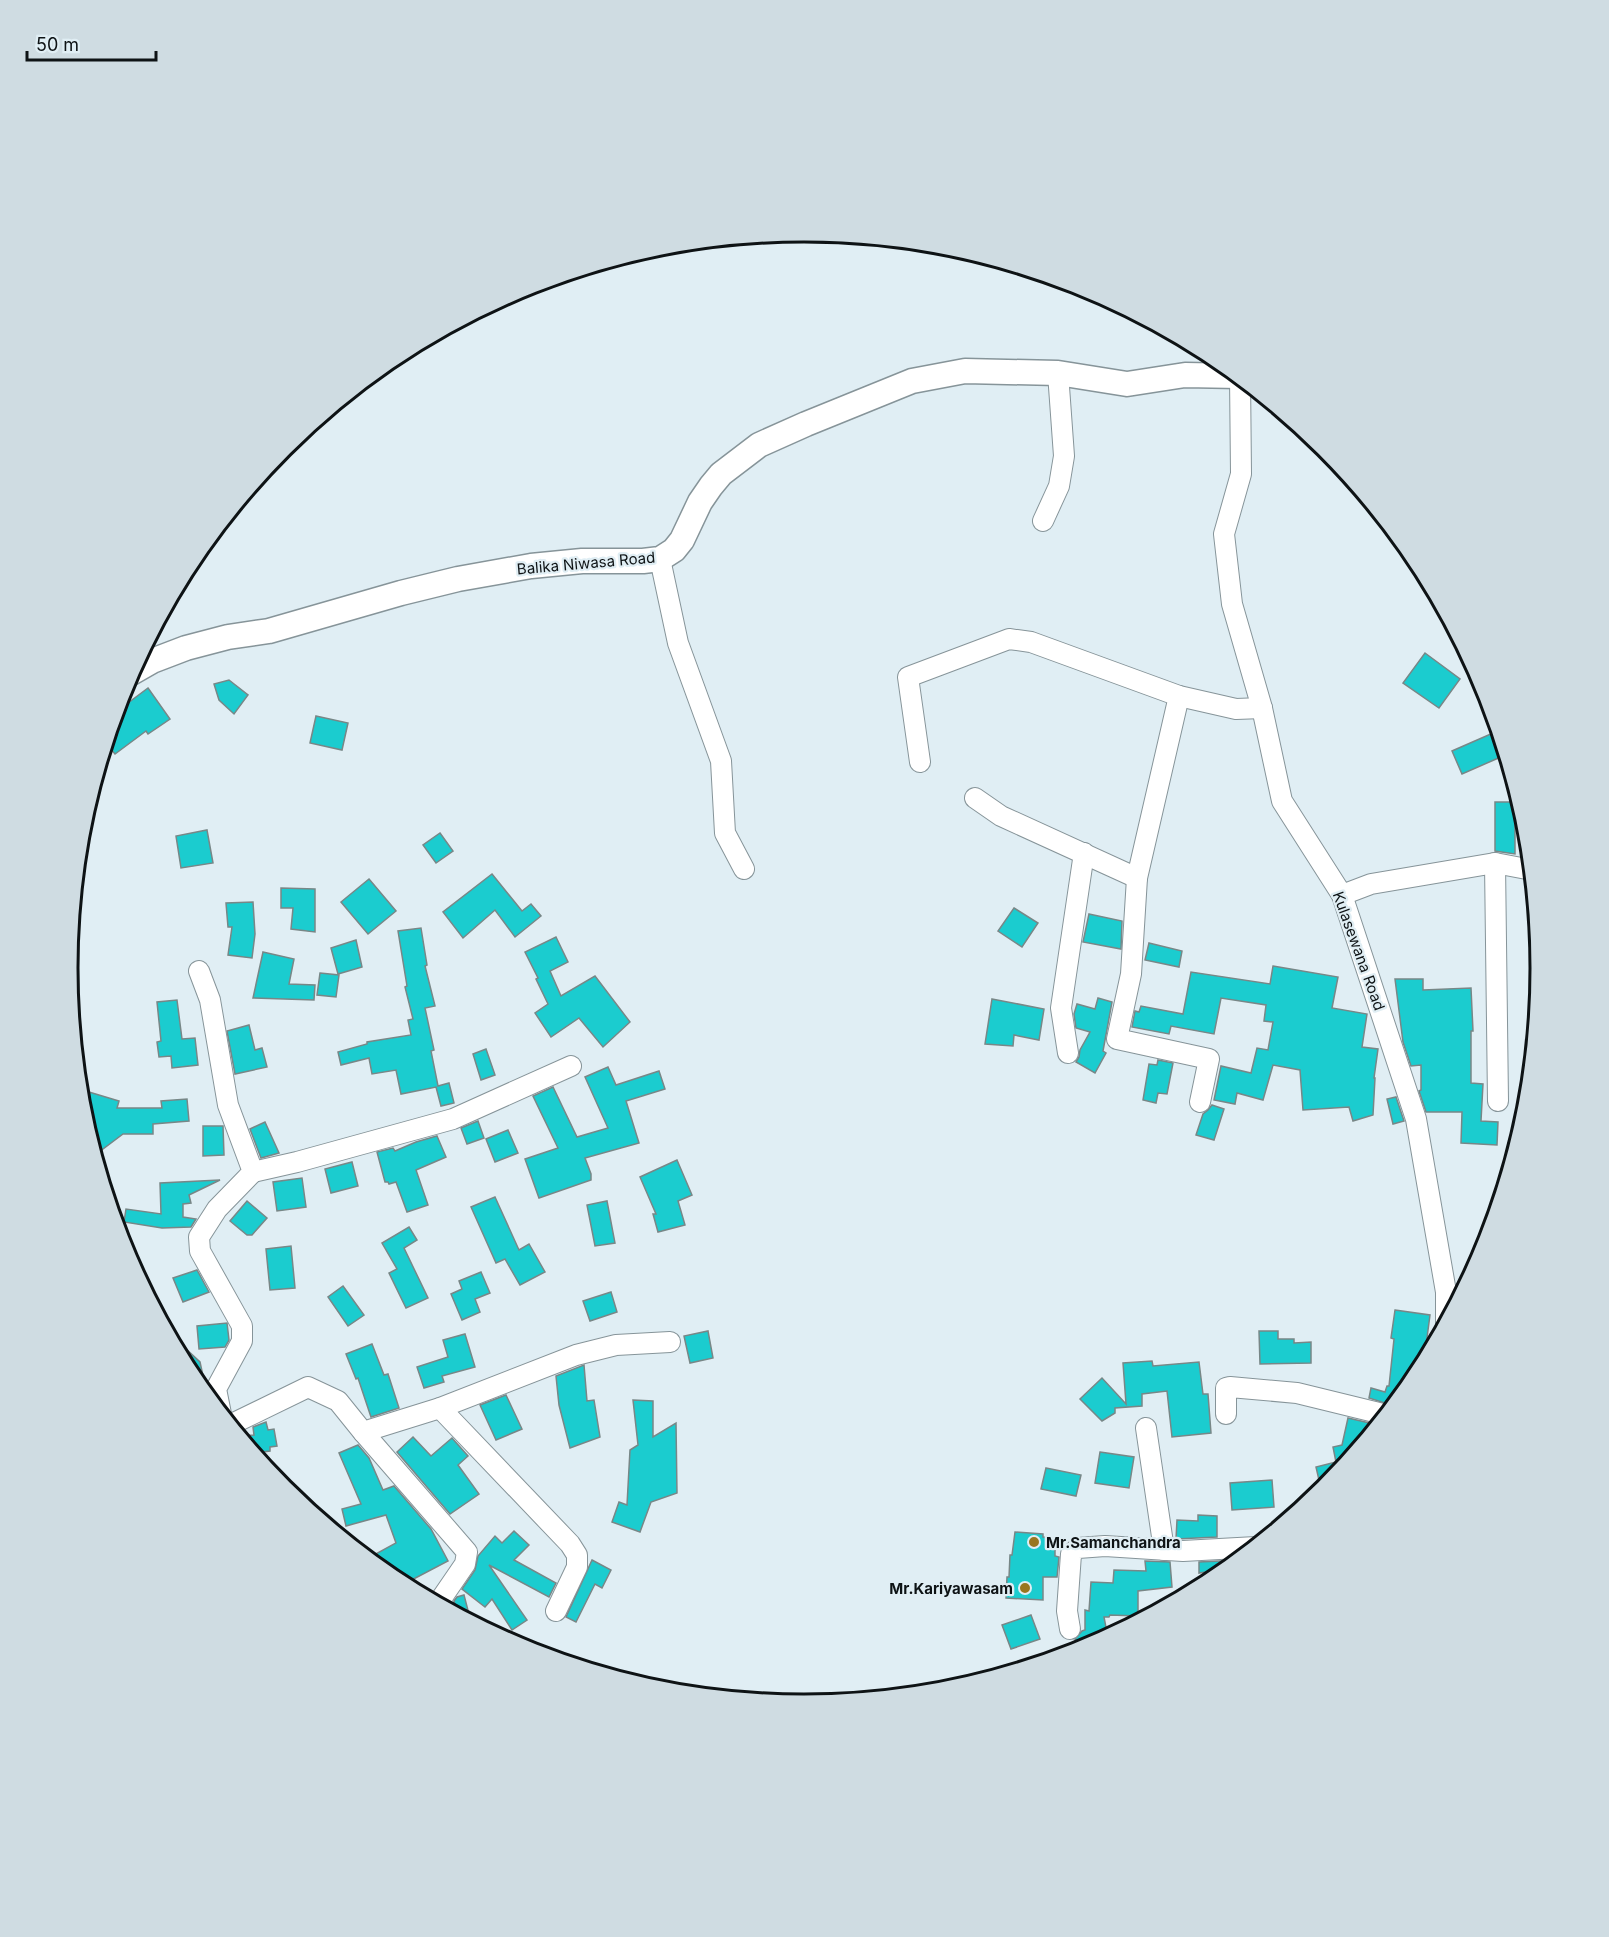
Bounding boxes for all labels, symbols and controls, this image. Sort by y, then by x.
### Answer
scale bar [27,24,156,62]
text: 50 m [36,34,79,55]
street label: Balika Niwasa Road [516,547,656,579]
street label: Kulasewana Road [1329,889,1389,1013]
place label: Mr.Samanchandra [1046,1533,1181,1552]
marker: Mr.Samanchandra [1027,1535,1041,1549]
place label: Mr.Kariyawasam [889,1579,1013,1598]
marker: Mr.Kariyawasam [1018,1581,1032,1595]

